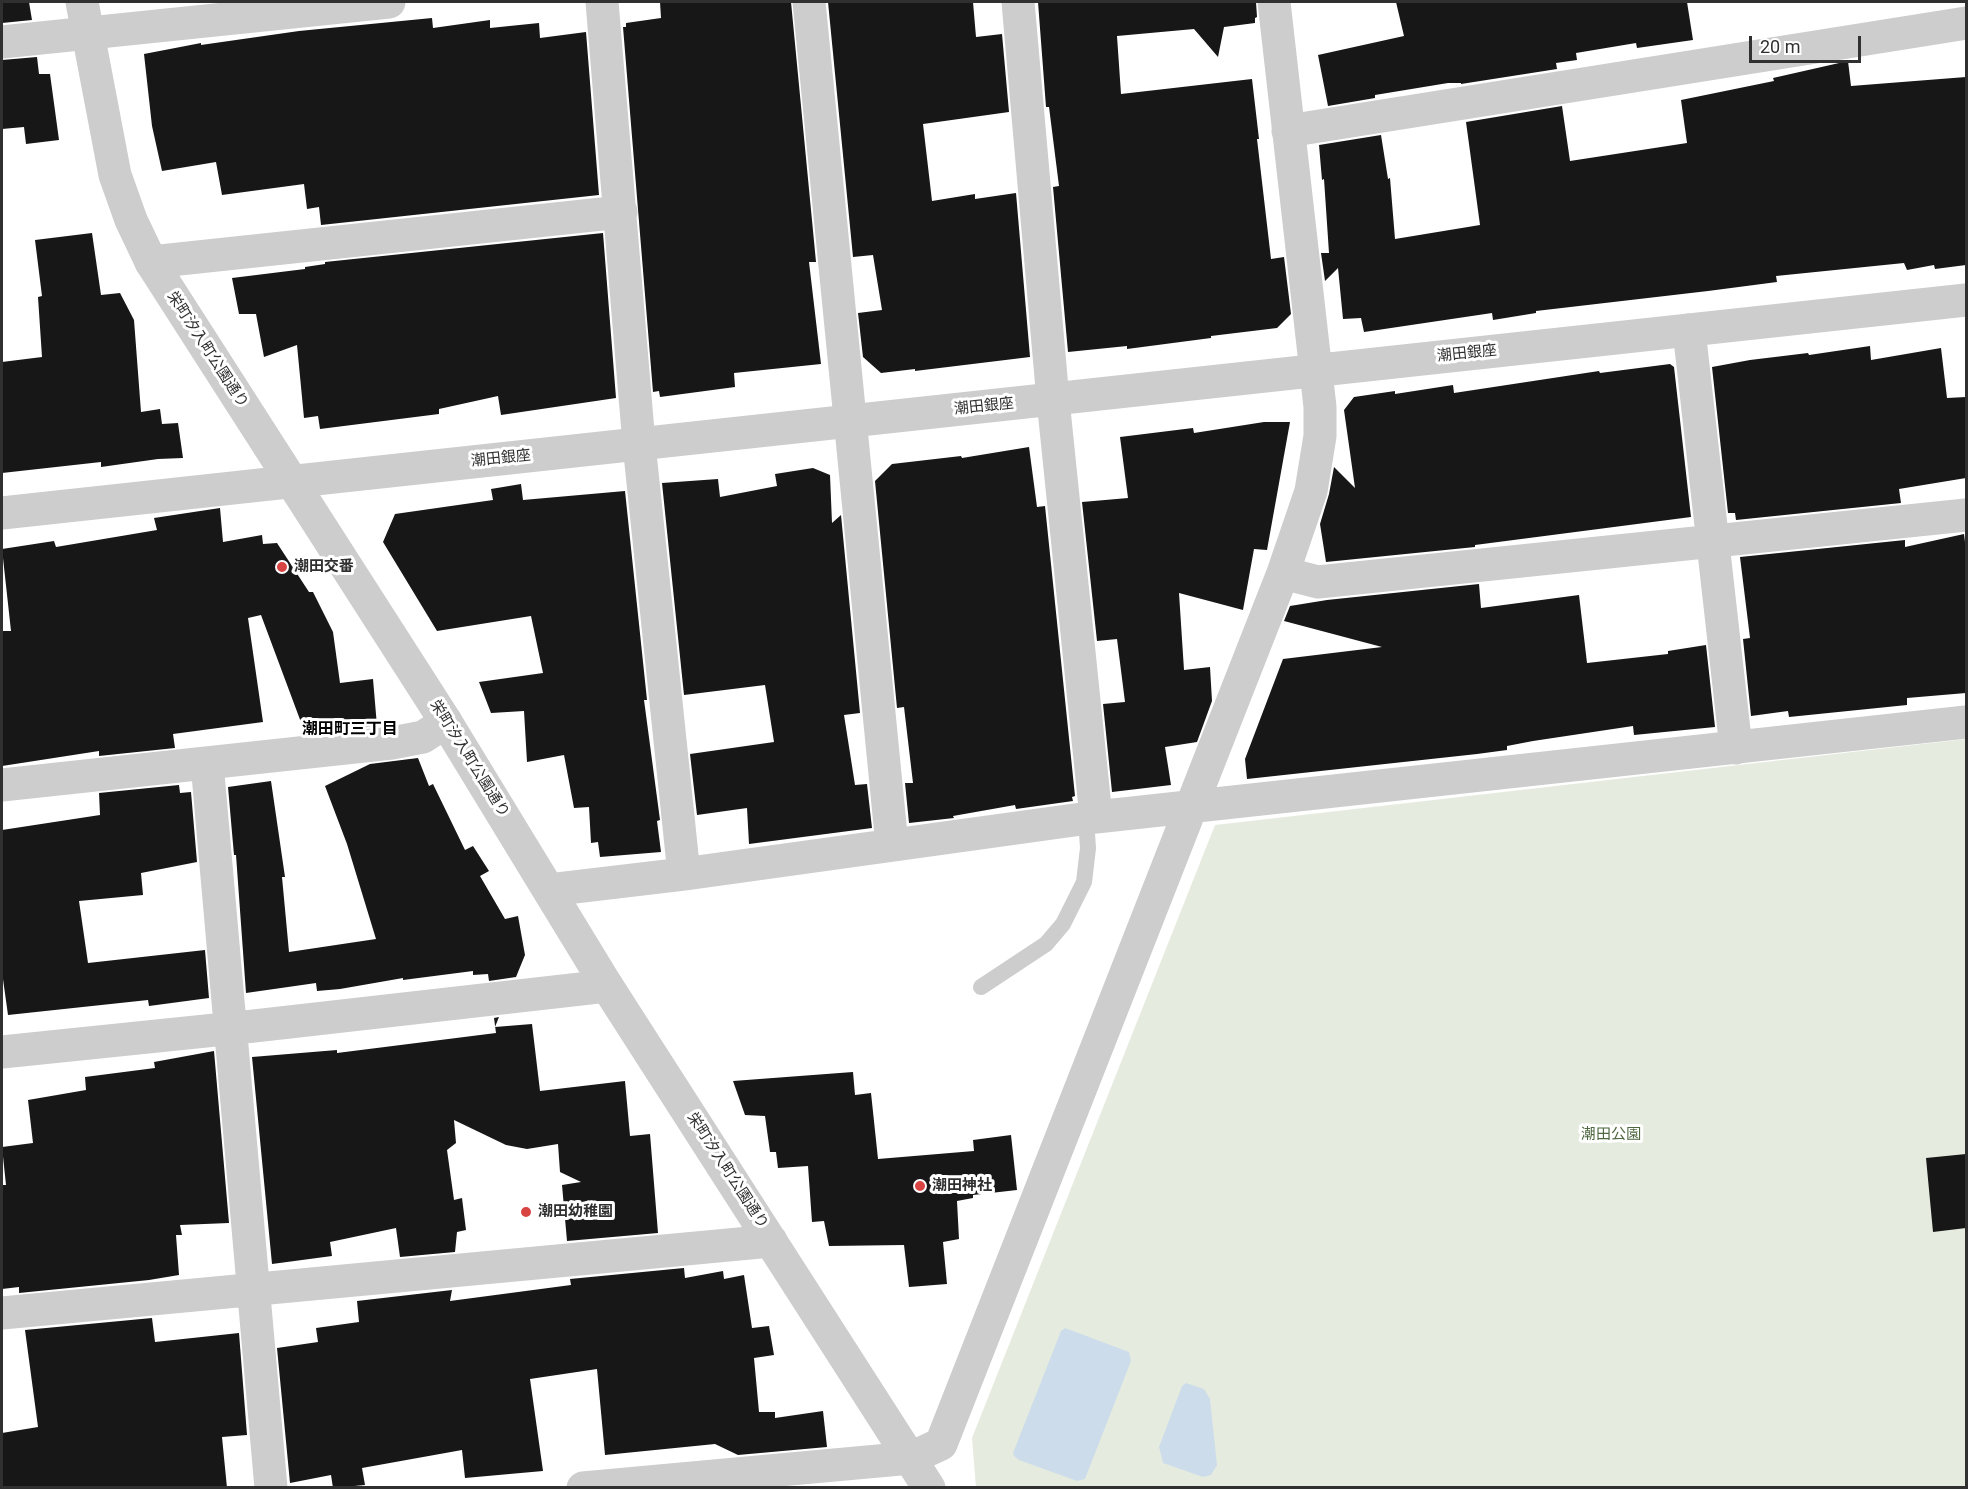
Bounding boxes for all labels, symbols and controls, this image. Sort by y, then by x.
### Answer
scale bar [1752,24,1864,62]
text: 20 m [1760,36,1800,57]
street label: 栄町汐入町公園通り [163,288,251,412]
street label: 潮田銀座 [1436,342,1498,366]
street label: 潮田銀座 [953,395,1015,419]
street label: 潮田銀座 [470,447,532,471]
place label: 潮田交番 [294,558,354,576]
marker: 潮田交番 [275,560,289,574]
street label: 栄町汐入町公園通り [426,697,512,821]
district label: 潮田町三丁目 [302,720,398,740]
street label: 栄町汐入町公園通り [683,1109,771,1233]
park label: 潮田公園 [1581,1126,1641,1144]
place label: 潮田神社 [932,1177,992,1195]
marker: 潮田神社 [913,1179,927,1193]
place label: 潮田幼稚園 [538,1203,613,1221]
marker: 潮田幼稚園 [519,1205,533,1219]

